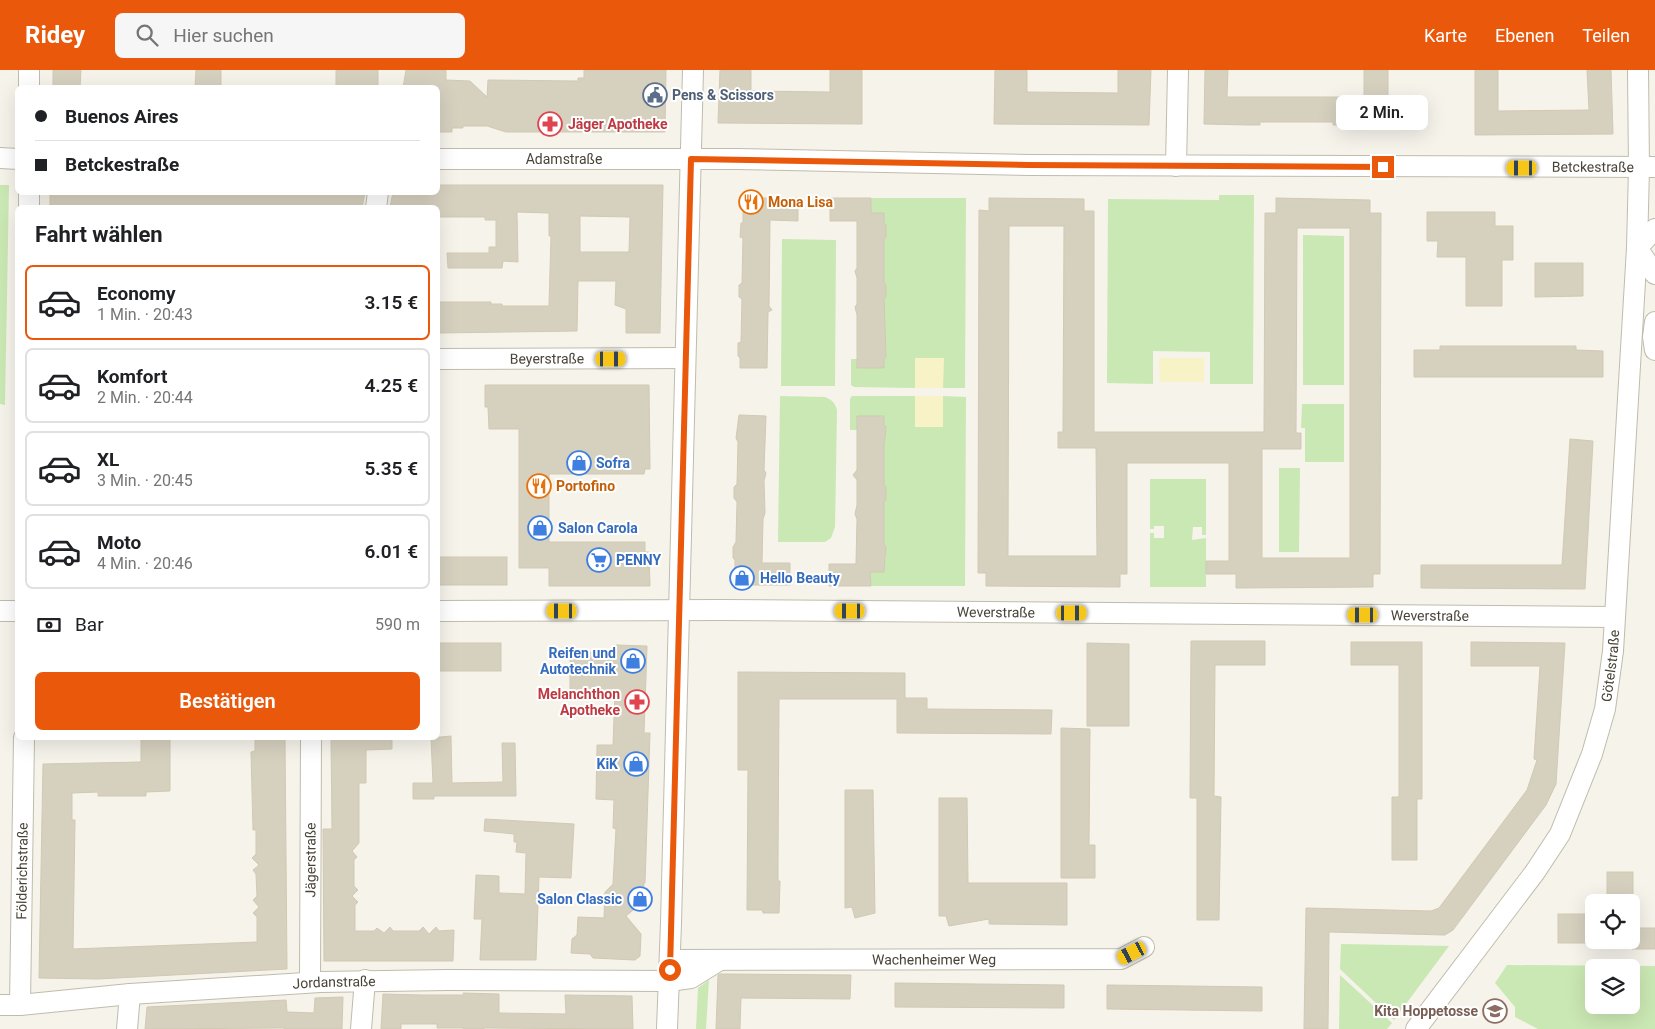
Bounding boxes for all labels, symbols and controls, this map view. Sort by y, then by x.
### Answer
search box [115,13,465,58]
text: Ridey [25,21,85,49]
icon: search [133,21,161,49]
text: Hier suchen [173,24,274,47]
text: Karte [1424,25,1467,46]
text: Ebenen [1495,25,1554,46]
text: Teilen [1582,25,1630,46]
public building icon: Pens & Scissors [642,82,668,108]
place label: Pens & Scissors [672,87,774,103]
callout: 2 Min. [1337,94,1429,129]
text: 2 Min. [1360,103,1404,122]
text: Buenos Aires [65,105,178,128]
pharmacy icon: Jäger Apotheke [537,111,563,137]
place label: Jäger Apotheke [568,116,668,132]
street label: Adamstraße [526,151,602,167]
text: Betckestraße [65,153,179,176]
route end [1372,156,1394,178]
street label: Betckestraße [1552,159,1634,175]
car [1507,161,1537,176]
restaurant icon: Mona Lisa [738,189,764,215]
place label: Mona Lisa [768,194,833,210]
text: Fahrt wählen [35,222,163,247]
icon: car [37,280,82,325]
text: Economy [97,282,176,305]
text: 3.15 € [364,291,418,314]
text: 1 Min. · 20:43 [97,305,193,324]
street label: Beyerstraße [510,350,584,367]
car [596,352,626,367]
icon: car [37,363,82,408]
text: Komfort [97,365,167,388]
text: 4.25 € [364,374,418,397]
text: 2 Min. · 20:44 [97,388,193,407]
icon: car [37,446,82,491]
text: XL [97,448,119,471]
shop icon: Sofra [566,450,592,476]
place label: Sofra [596,455,630,471]
text: 5.35 € [364,457,418,480]
text: 3 Min. · 20:45 [97,471,193,490]
restaurant icon: Portofino [526,473,552,499]
place label: Portofino [556,478,615,494]
shop icon: Salon Carola [527,515,553,541]
place label: Salon Carola [558,520,638,536]
icon: car [37,529,82,574]
text: Moto [97,531,141,554]
text: 6.01 € [364,540,418,563]
supermarket icon: PENNY [586,547,612,573]
place label: PENNY [616,552,661,568]
text: 4 Min. · 20:46 [97,554,193,573]
shop icon: Hello Beauty [729,565,755,591]
place label: Hello Beauty [760,570,841,586]
car [547,604,577,619]
car [835,604,865,619]
street label: Weverstraße [957,604,1035,620]
car [1057,606,1087,621]
street label: Weverstraße [1391,607,1469,624]
car [1348,608,1378,623]
icon: cash [35,611,63,639]
text: Bar [75,613,104,636]
text: 590 m [375,615,420,634]
street label: Götelstraße [1598,629,1622,703]
place label: Reifen und Autotechnik [540,645,617,677]
shop icon: Reifen und Autotechnik [620,648,646,674]
button: Bestätigen [35,672,420,730]
place label: Melanchthon Apotheke [538,686,620,718]
pharmacy icon: Melanchthon Apotheke [624,689,650,715]
shop icon: KiK [623,751,649,777]
place label: KiK [596,756,618,772]
street label: Földerichstraße [13,822,31,920]
street label: Jägerstraße [302,822,319,898]
shop icon: Salon Classic [627,886,653,912]
place label: Salon Classic [537,891,622,907]
map controls [1585,894,1640,1014]
button: locate [1585,894,1640,949]
car [1115,940,1148,966]
street label: Wachenheimer Weg [872,951,996,968]
route start [659,959,681,981]
button: layers [1585,959,1640,1014]
street label: Jordanstraße [292,973,376,992]
school or university icon: Kita Hoppetosse [1482,998,1508,1024]
place label: Kita Hoppetosse [1374,1003,1478,1019]

